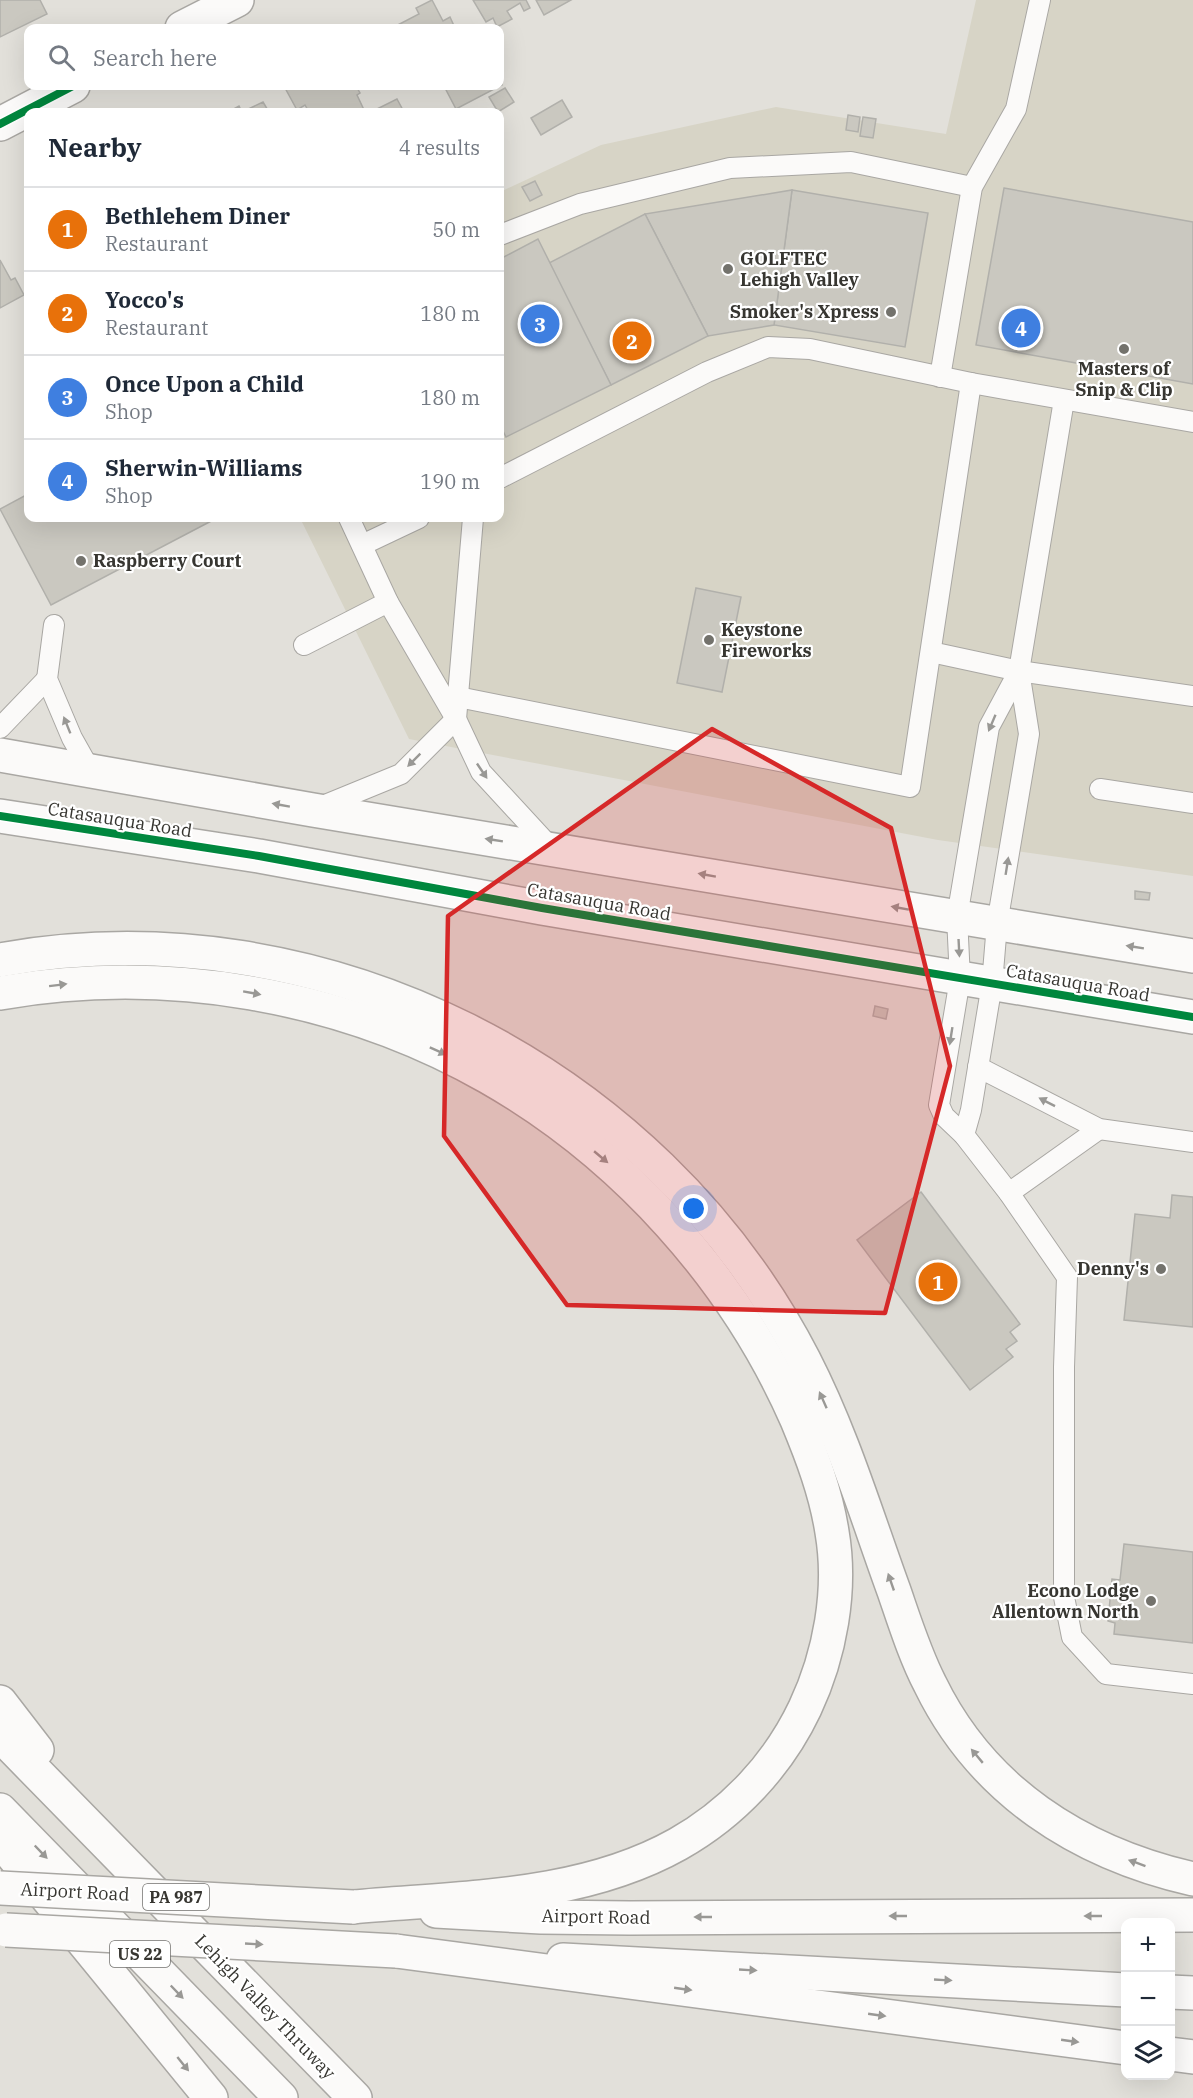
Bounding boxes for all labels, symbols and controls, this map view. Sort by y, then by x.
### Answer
search box [24,24,504,90]
icon: search [45,41,78,74]
text: Search here [93,43,217,72]
text: Nearby [48,130,142,164]
text: 4 results [399,134,480,161]
text: Bethlehem Diner [105,201,290,230]
text: 1 [62,216,74,243]
text: 50 m [432,216,480,243]
text: Restaurant [105,230,208,257]
place label: GOLFTEC Lehigh Valley [740,247,860,291]
marker: GOLFTEC Lehigh Valley [721,262,735,276]
text: Yocco's [105,285,184,314]
text: 2 [62,300,74,327]
text: 180 m [420,300,480,327]
place label: Smoker's Xpress [730,300,879,323]
pin: 3 [520,302,560,346]
marker: Smoker's Xpress [884,305,898,319]
pin: 4 [1002,306,1040,350]
text: Restaurant [105,314,208,341]
pin: 2 [612,318,652,364]
marker: Masters of Snip & Clip [1117,342,1131,356]
place label: Masters of Snip & Clip [1075,357,1173,401]
text: Once Upon a Child [105,369,304,398]
text: 3 [62,384,74,411]
text: 180 m [420,384,480,411]
text: Shop [105,398,153,425]
text: Sherwin-Williams [105,453,302,482]
text: 4 [62,468,74,495]
text: 190 m [420,468,480,495]
text: Shop [105,482,153,509]
place label: Raspberry Court [93,549,241,572]
marker: Raspberry Court [74,554,88,568]
place label: Keystone Fireworks [721,618,812,662]
marker: Keystone Fireworks [702,633,716,647]
one-way arrow [987,715,997,733]
one-way arrow [62,716,72,734]
one-way arrow [407,753,422,767]
one-way arrow [476,763,487,779]
street label: Catasauqua Road [46,797,194,842]
one-way arrow [272,800,291,809]
one-way arrow [485,835,504,844]
one-way arrow [1003,856,1012,875]
one-way arrow [698,870,717,879]
street label: Catasauqua Road [525,878,673,926]
one-way arrow [890,903,909,912]
one-way arrow [954,939,963,958]
one-way arrow [1126,942,1145,951]
street label: Catasauqua Road [1004,959,1152,1007]
one-way arrow [48,980,67,990]
one-way arrow [243,989,262,998]
one-way arrow [946,1027,955,1046]
one-way arrow [429,1047,446,1056]
one-way arrow [1039,1098,1056,1107]
one-way arrow [593,1150,608,1163]
your location [679,1194,708,1223]
place label: Denny's [1077,1257,1149,1280]
pin: 1 [918,1260,958,1304]
marker: Denny's [1154,1262,1168,1276]
one-way arrow [818,1390,828,1408]
one-way arrow [885,1573,895,1591]
place label: Econo Lodge Allentown North [992,1579,1139,1623]
marker: Econo Lodge Allentown North [1144,1594,1158,1608]
one-way arrow [971,1749,984,1764]
one-way arrow [34,1845,48,1860]
one-way arrow [1128,1857,1146,1867]
street label: Airport Road [20,1877,130,1906]
road number: PA 987 [143,1884,209,1910]
street label: Airport Road [541,1904,651,1929]
one-way arrow [1083,1911,1102,1921]
one-way arrow [693,1912,712,1922]
one-way arrow [888,1912,907,1921]
map controls [1121,1918,1175,2080]
button: + [1121,1918,1175,1972]
street label: Lehigh Valley Thruway [190,1929,341,2084]
one-way arrow [244,1939,263,1948]
road number: US 22 [110,1941,170,1967]
one-way arrow [739,1965,758,1974]
button: − [1121,1972,1175,2026]
one-way arrow [934,1976,953,1985]
one-way arrow [170,1984,184,1999]
one-way arrow [674,1985,693,1994]
one-way arrow [867,2011,886,2020]
button: layers [1121,2026,1175,2080]
one-way arrow [1061,2036,1080,2045]
one-way arrow [177,2057,189,2072]

